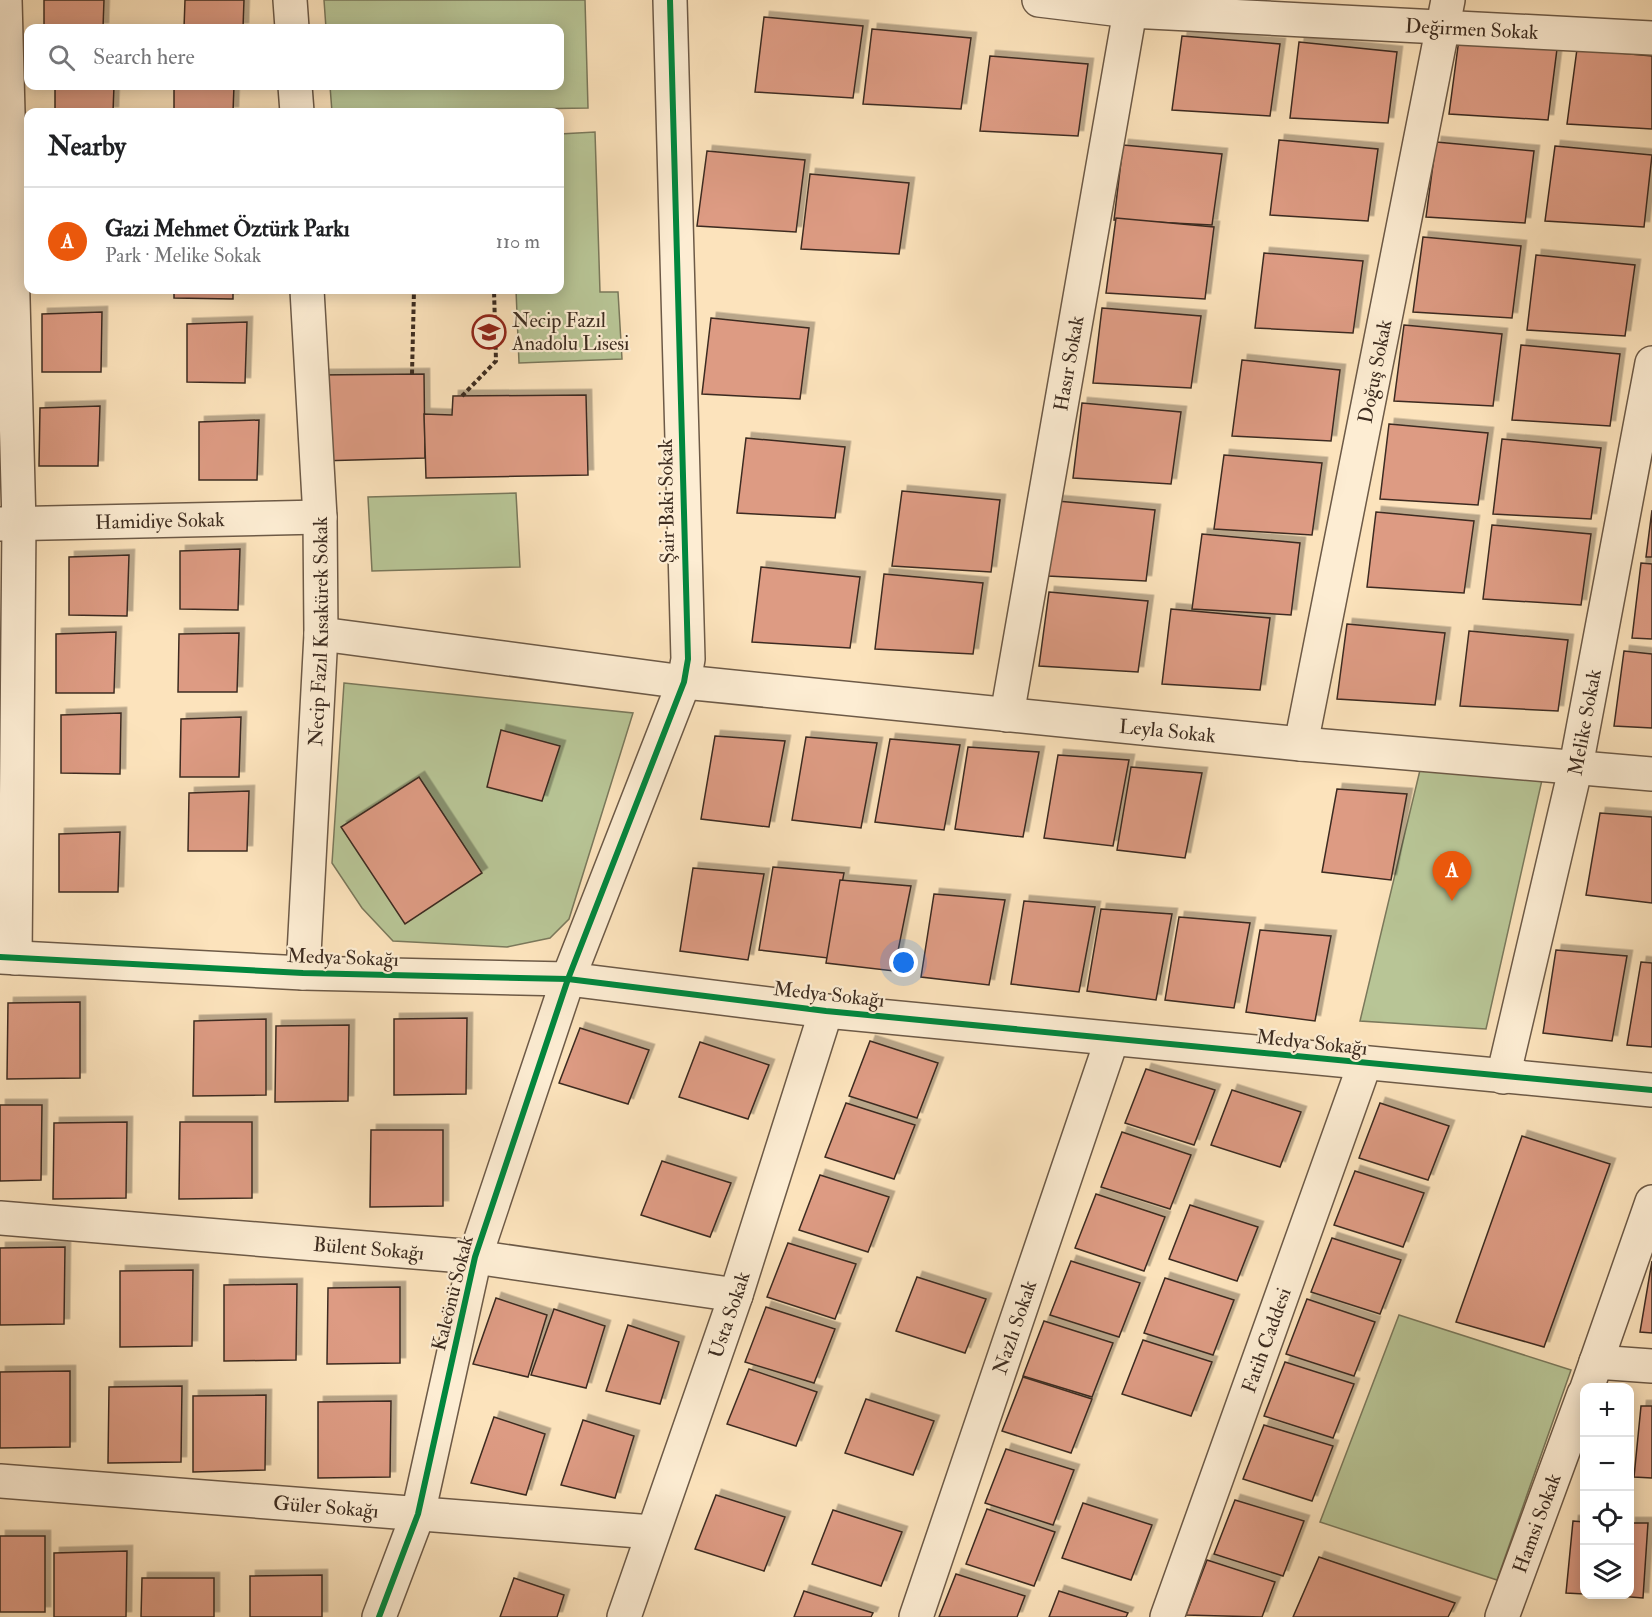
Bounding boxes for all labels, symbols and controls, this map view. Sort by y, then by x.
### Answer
street label: Değirmen Sokak [1405,13,1540,45]
search box [24,24,564,90]
icon: search [45,41,78,74]
text: Search here [93,43,195,71]
text: Nearby [48,131,126,163]
text: Gazi Mehmet Öztürk Parkı [105,215,350,243]
text: A [61,229,74,254]
text: 110 m [496,229,540,254]
text: Park · Melike Sokak [105,243,261,268]
place label: Necip Fazıl Anadolu Lisesi [511,308,629,356]
street label: Hasır Sokak [1048,313,1090,413]
school or university icon: Necip Fazıl Anadolu Lisesi [471,314,507,350]
street label: Doğuş Sokak [1353,317,1398,425]
street label: Şair Baki Sokak [653,438,680,564]
street label: Hamidiye Sokak [95,507,225,535]
street label: Necip Fazıl Kısakürek Sokak [303,516,334,747]
street label: Melike Sokak [1562,667,1607,778]
street label: Leyla Sokak [1118,714,1217,748]
pin: A [1432,852,1472,901]
street label: Medya Sokağı [287,943,399,972]
your location [889,948,918,977]
street label: Medya Sokağı [772,976,886,1013]
street label: Medya Sokağı [1255,1024,1369,1061]
street label: Bülent Sokağı [312,1232,425,1266]
street label: Kaleönü Sokak [426,1233,479,1353]
street label: Usta Sokak [703,1268,756,1362]
street label: Nazlı Sokak [987,1277,1042,1378]
street label: Fatih Caddesi [1236,1284,1297,1396]
map controls [1580,1383,1634,1599]
button: + [1580,1383,1634,1437]
button: − [1580,1437,1634,1491]
street label: Hamsi Sokak [1507,1470,1567,1577]
street label: Güler Sokağı [272,1490,380,1524]
button: locate [1580,1491,1634,1545]
button: layers [1580,1545,1634,1599]

